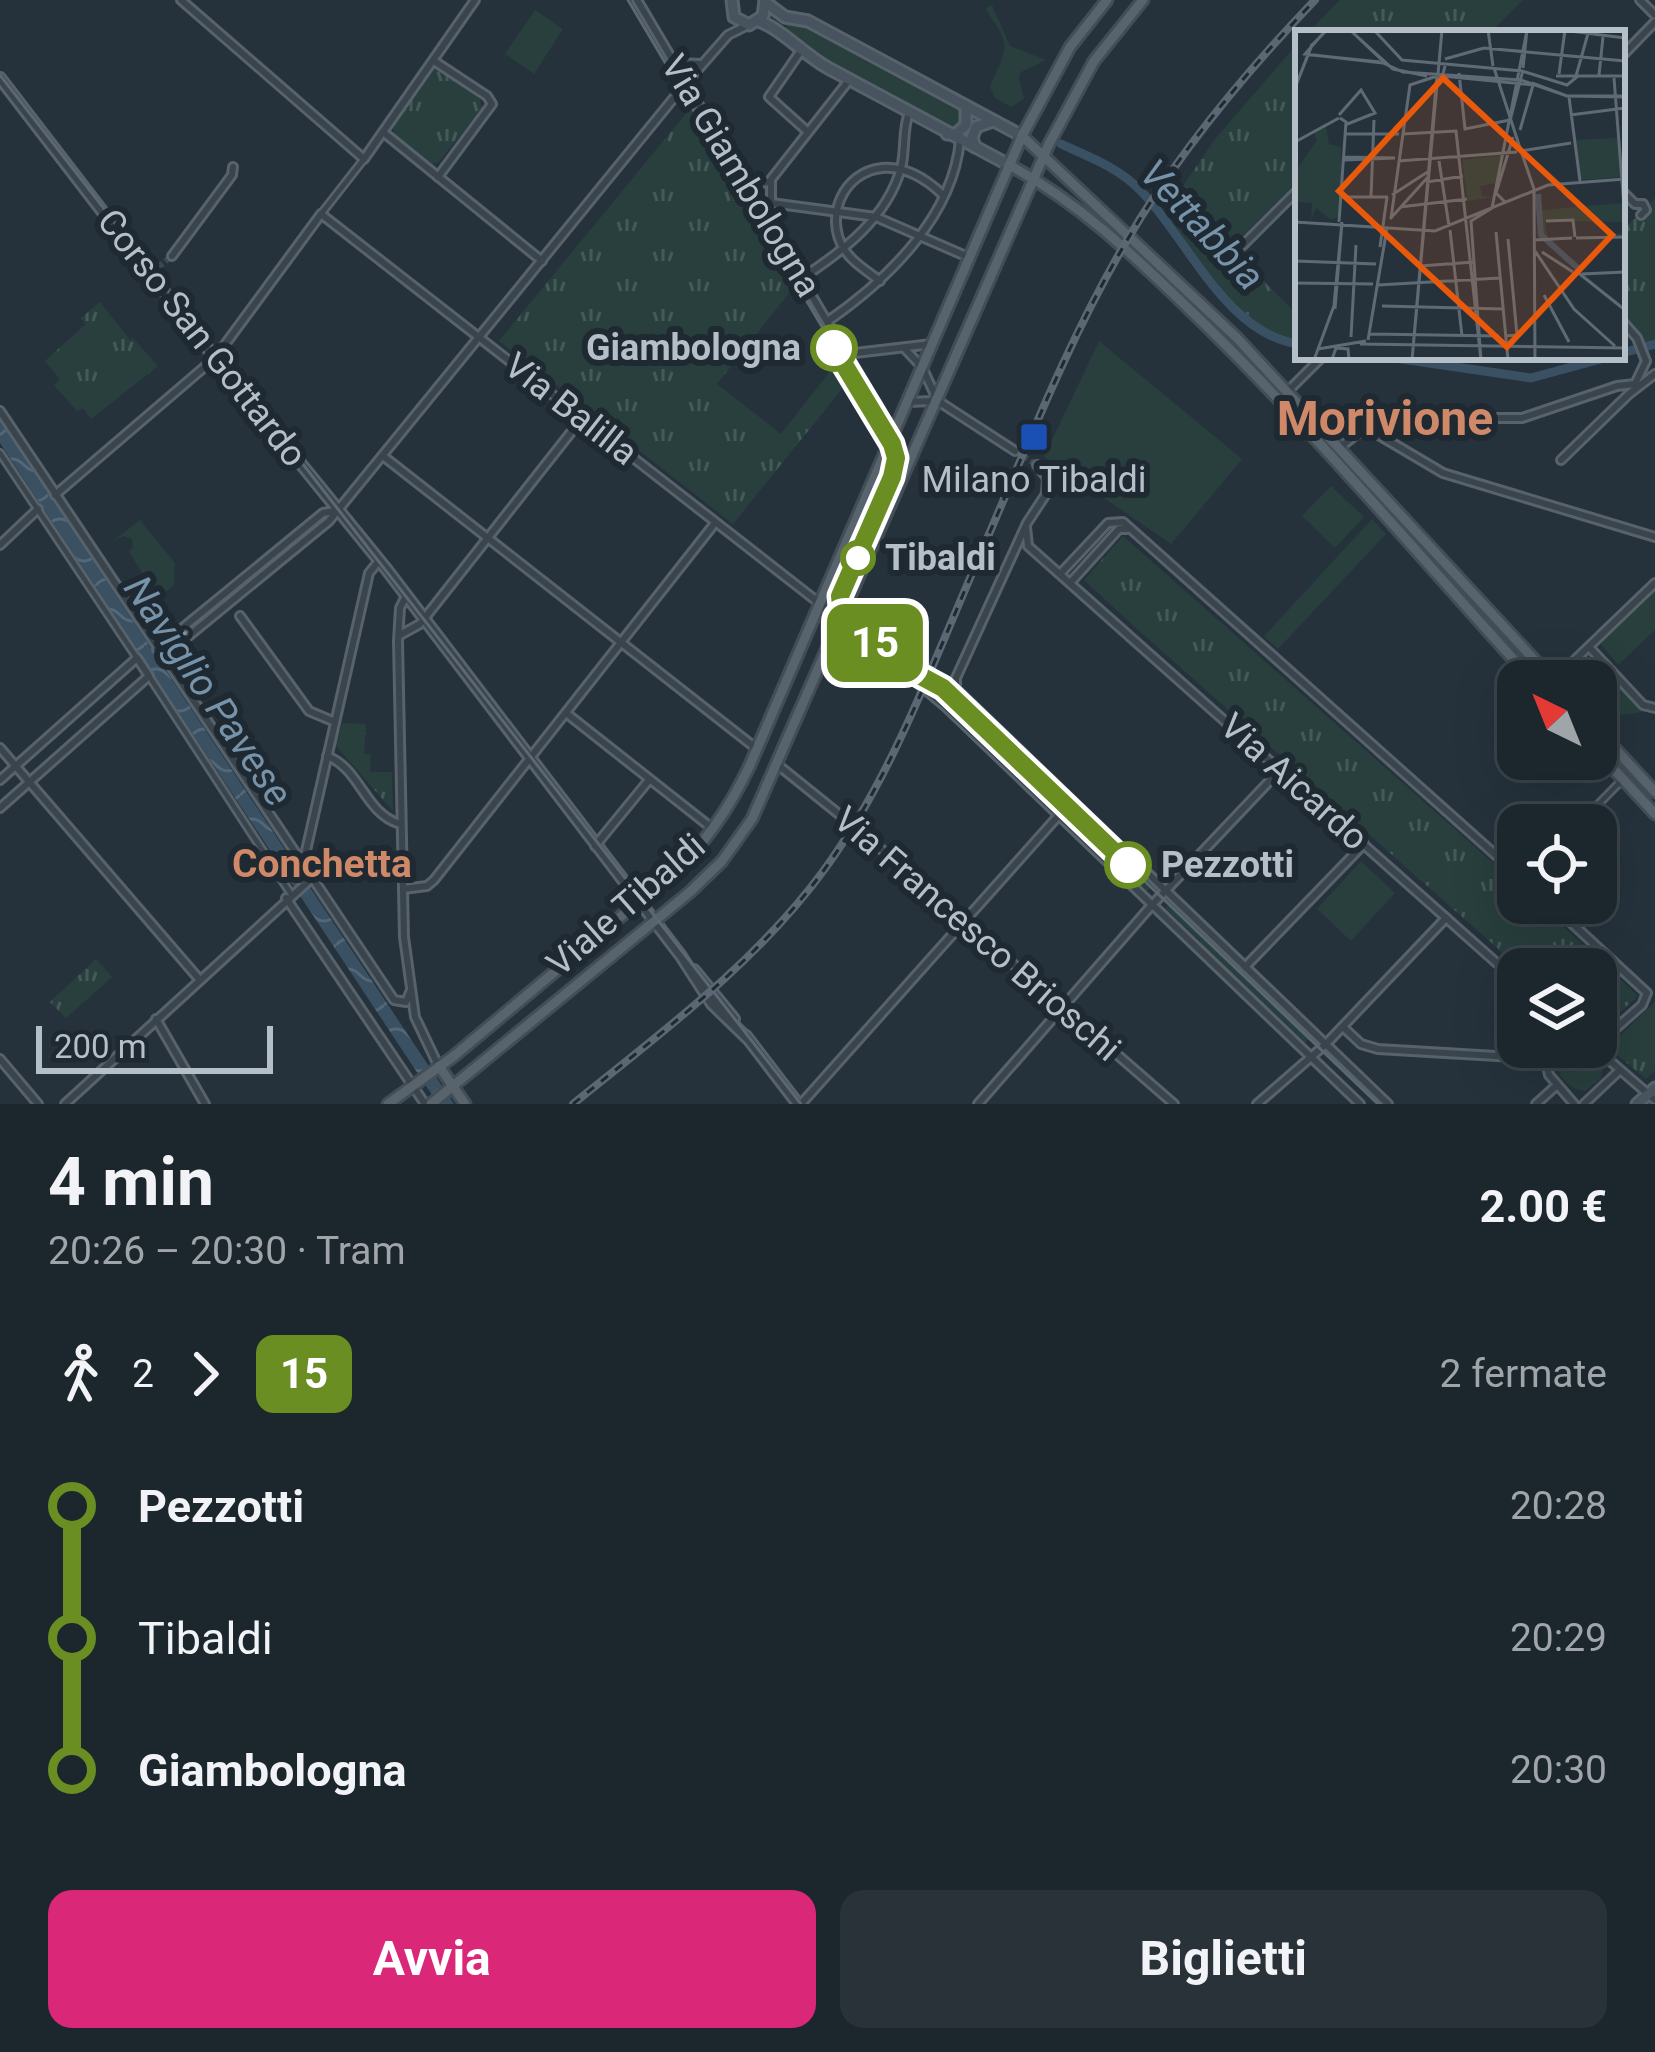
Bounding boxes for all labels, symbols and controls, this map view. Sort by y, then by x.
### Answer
inset map [1295,30,1625,360]
street label: Via Giambologna [652,48,830,304]
water label: Vettabbia [1130,150,1274,300]
street label: Corso San Gottardo [89,201,315,475]
marker: Giambologna [812,326,856,370]
place label: Giambologna [586,327,801,369]
street label: Via Balilla [496,344,646,474]
district label: Morivione [1277,390,1493,447]
marker: Milano Tibaldi [1018,421,1050,453]
place label: Milano Tibaldi [922,459,1147,501]
place label: Tibaldi [885,537,996,579]
marker: Tibaldi [842,542,874,574]
water label: Naviglio Pavese [114,567,302,815]
line badge: 15 [821,604,929,682]
text: 15 [851,618,899,667]
north arrow [1497,660,1617,780]
map controls [1497,660,1617,1068]
street label: Via Aicardo [1212,705,1376,859]
street label: Via Francesco Brioschi [825,798,1129,1070]
button: locate [1497,804,1617,924]
street label: Viale Tibaldi [539,825,713,985]
district label: Conchetta [232,841,412,887]
marker: Pezzotti [1106,843,1150,887]
place label: Pezzotti [1161,844,1294,886]
button: layers [1497,948,1617,1068]
scale bar [36,1020,273,1073]
text: 200 m [54,1027,147,1066]
text: 4 min [48,1144,214,1221]
text: 2.00 € [1479,1180,1607,1233]
text: 20:26 – 20:30 · Tram [48,1228,406,1274]
icon: walk [48,1341,114,1407]
icon: forward [172,1341,238,1407]
text: 15 [280,1349,328,1398]
text: 2 [132,1351,154,1397]
text: 2 fermate [1440,1351,1607,1397]
text: Pezzotti [138,1480,304,1533]
text: 20:28 [1510,1483,1607,1529]
text: Tibaldi [138,1612,273,1665]
text: 20:29 [1510,1615,1607,1661]
text: Giambologna [138,1744,407,1797]
text: 20:30 [1510,1747,1607,1793]
button: Avvia [48,1890,816,2028]
button: Biglietti [840,1890,1607,2028]

